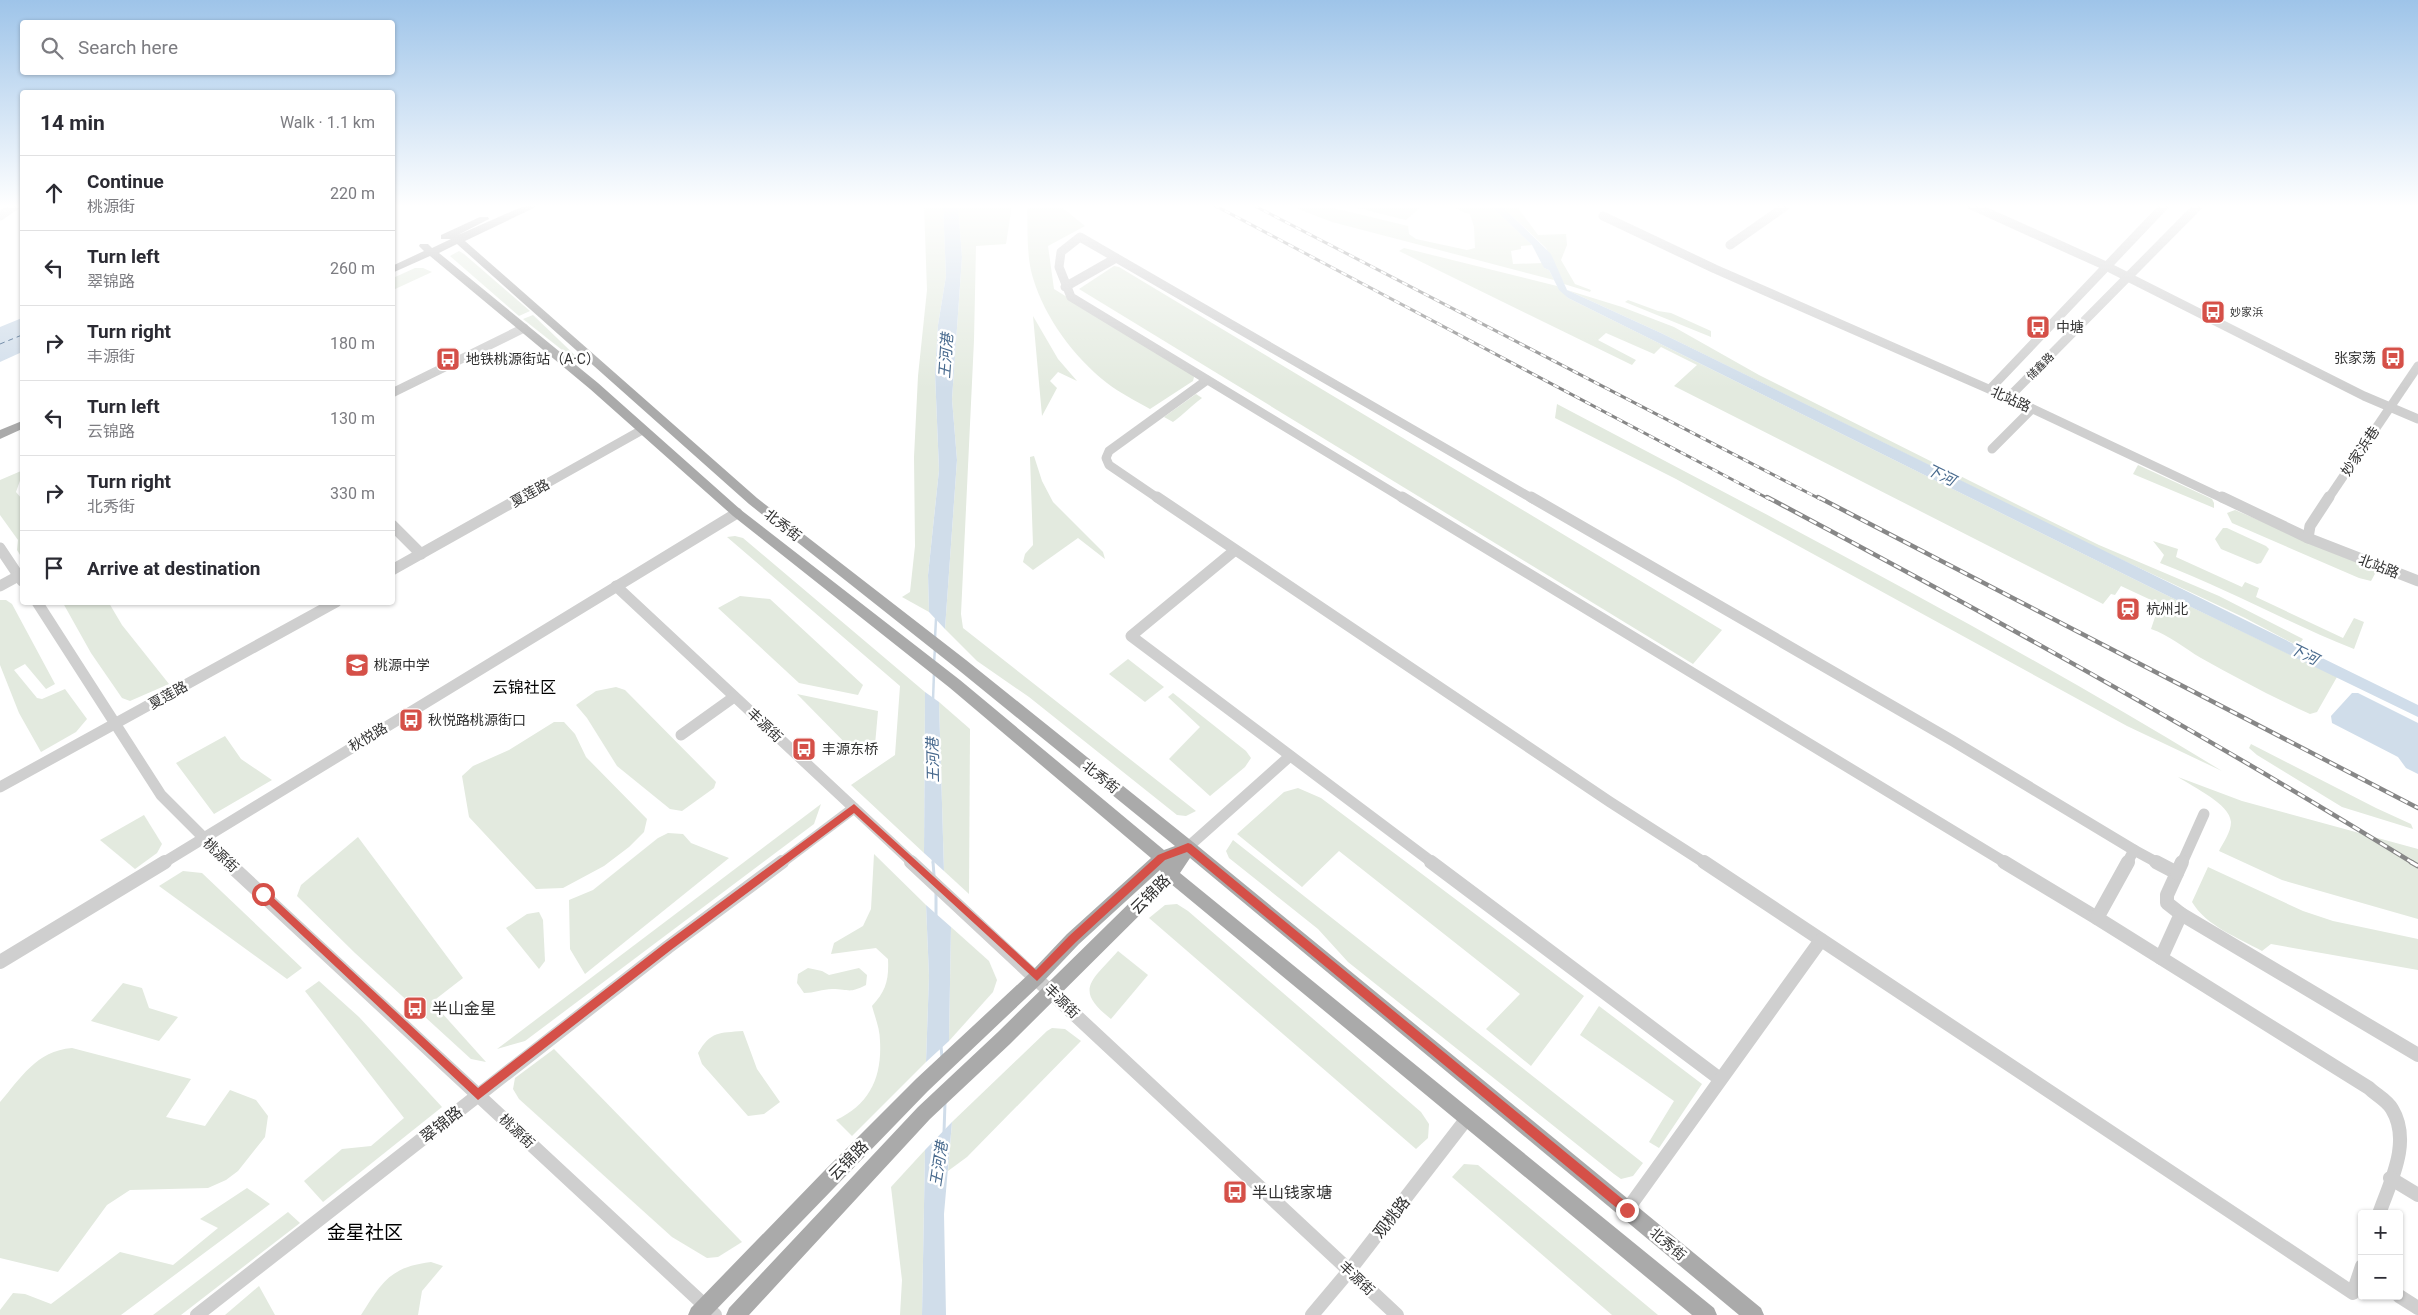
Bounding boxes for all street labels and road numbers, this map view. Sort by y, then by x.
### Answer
street label: 储鑫路 [2024,350,2057,383]
street label: 北站路 [1989,383,2033,415]
street label: 妙家浜巷 [2338,423,2382,479]
street label: 夏莲路 [508,476,552,510]
street label: 北秀街 [762,506,804,544]
street label: 北站路 [2357,551,2401,581]
street label: 夏莲路 [146,678,190,712]
street label: 丰源街 [744,705,786,745]
street label: 秋悦路 [346,719,390,755]
street label: 北秀街 [1080,758,1122,796]
street label: 桃源街 [200,835,242,875]
street label: 云锦路 [1127,871,1174,918]
street label: 丰源街 [1041,981,1083,1021]
street label: 翠锦路 [417,1102,466,1147]
street label: 桃源街 [496,1111,538,1151]
street label: 云锦路 [825,1137,872,1184]
street label: 观桃路 [1369,1193,1414,1242]
street label: 北秀街 [1647,1224,1689,1264]
street label: 丰源街 [1336,1258,1378,1298]

